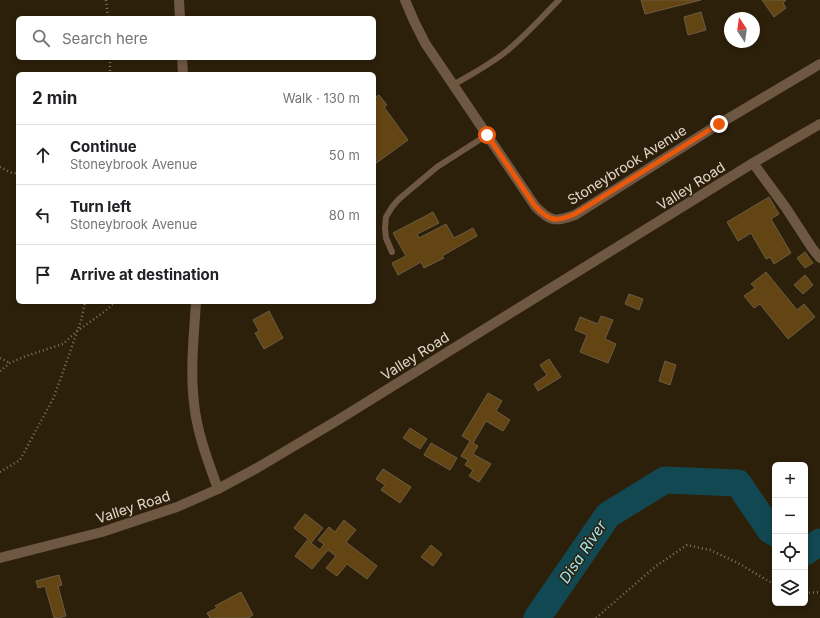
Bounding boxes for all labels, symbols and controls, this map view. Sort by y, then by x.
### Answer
north arrow [724,12,760,48]
search box [16,16,376,60]
icon: search [30,27,52,49]
text: Search here [62,29,148,48]
text: 2 min [32,88,77,108]
text: Walk · 130 m [283,90,360,106]
route end [710,115,728,133]
street label: Stoneybrook Avenue [564,121,689,208]
route start [478,126,496,144]
text: Continue [70,137,137,156]
icon: ahead [32,144,54,166]
text: 50 m [329,147,360,163]
text: Stoneybrook Avenue [70,156,197,172]
street label: Valley Road [654,158,728,213]
text: Turn left [70,197,131,216]
icon: left [32,204,54,226]
text: 80 m [329,207,360,223]
text: Stoneybrook Avenue [70,216,197,232]
icon: arrive [32,264,54,286]
text: Arrive at destination [70,265,219,284]
street label: Valley Road [378,328,452,383]
map controls [772,462,808,606]
button: + [772,462,808,498]
street label: Valley Road [94,487,172,527]
button: − [772,498,808,534]
water label: Disa River [555,516,611,587]
button: locate [772,534,808,570]
button: layers [772,570,808,606]

